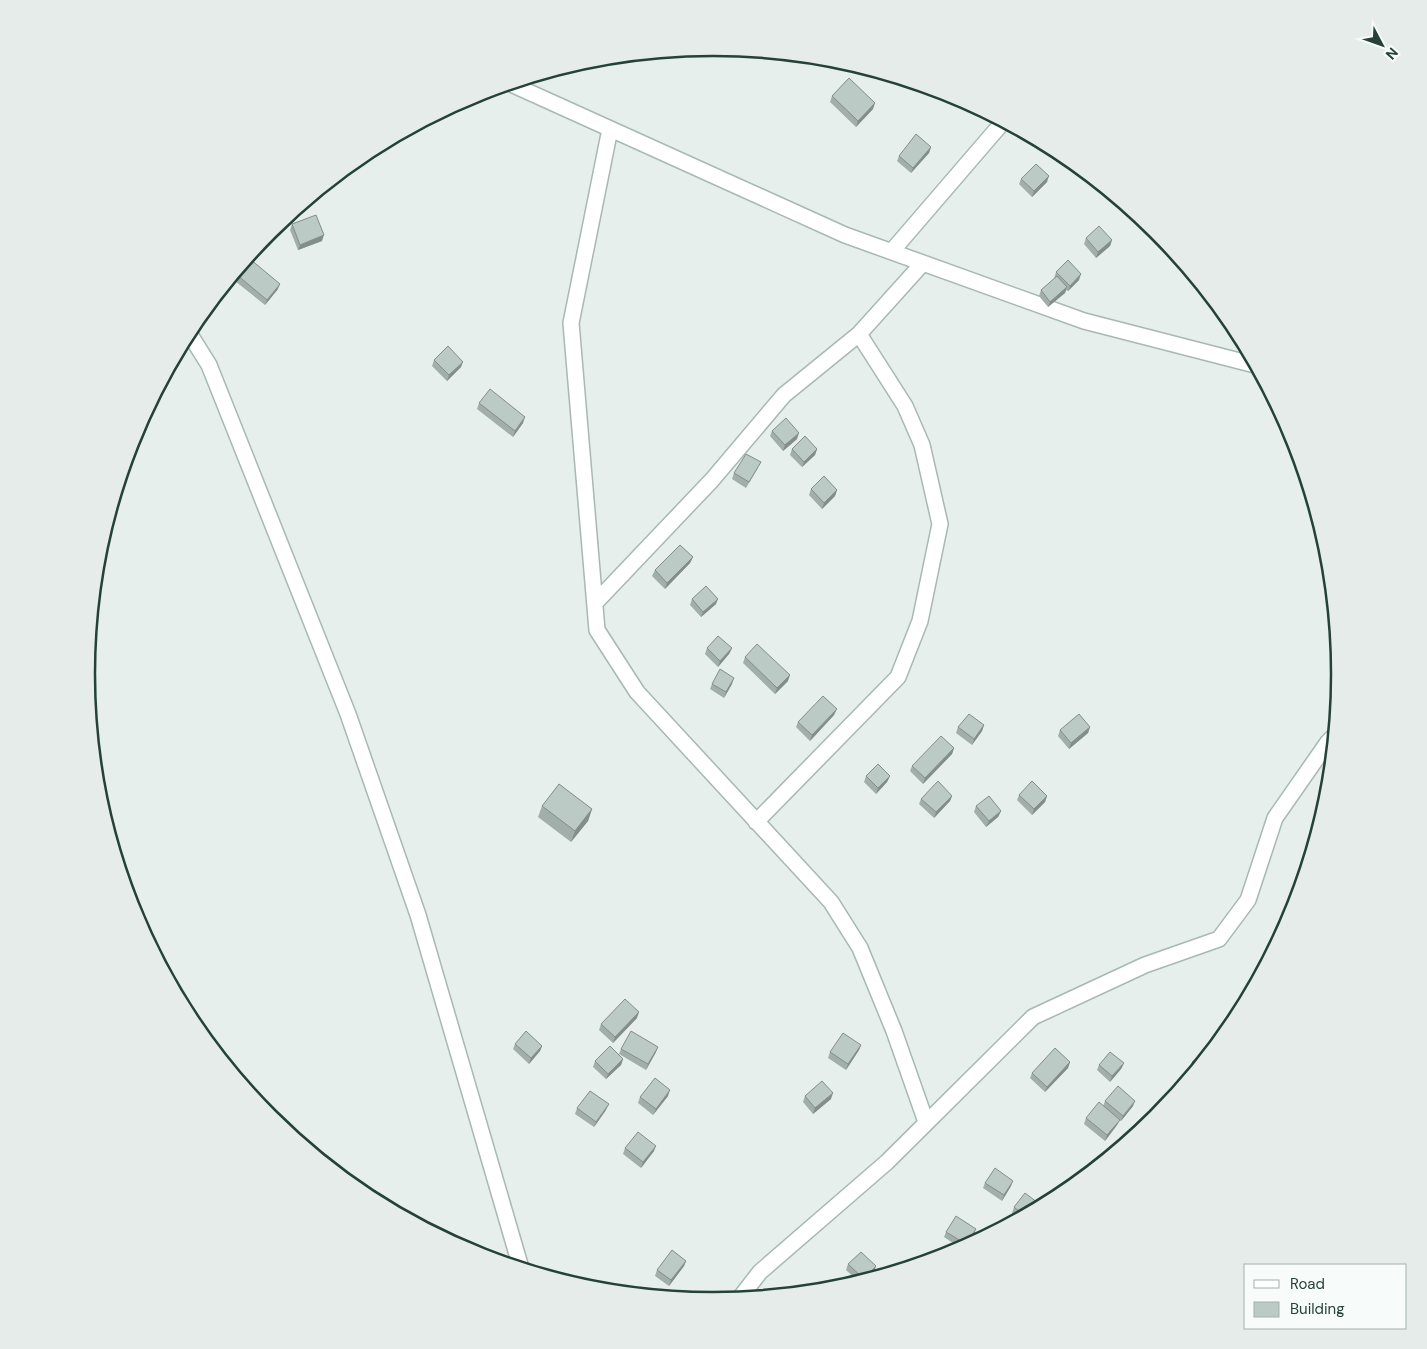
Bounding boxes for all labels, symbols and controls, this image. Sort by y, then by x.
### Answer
north arrow [1357,20,1407,70]
text: N [1382,44,1402,63]
legend [1244,1264,1407,1329]
text: Road [1290,1274,1325,1294]
text: Building [1290,1299,1345,1319]

